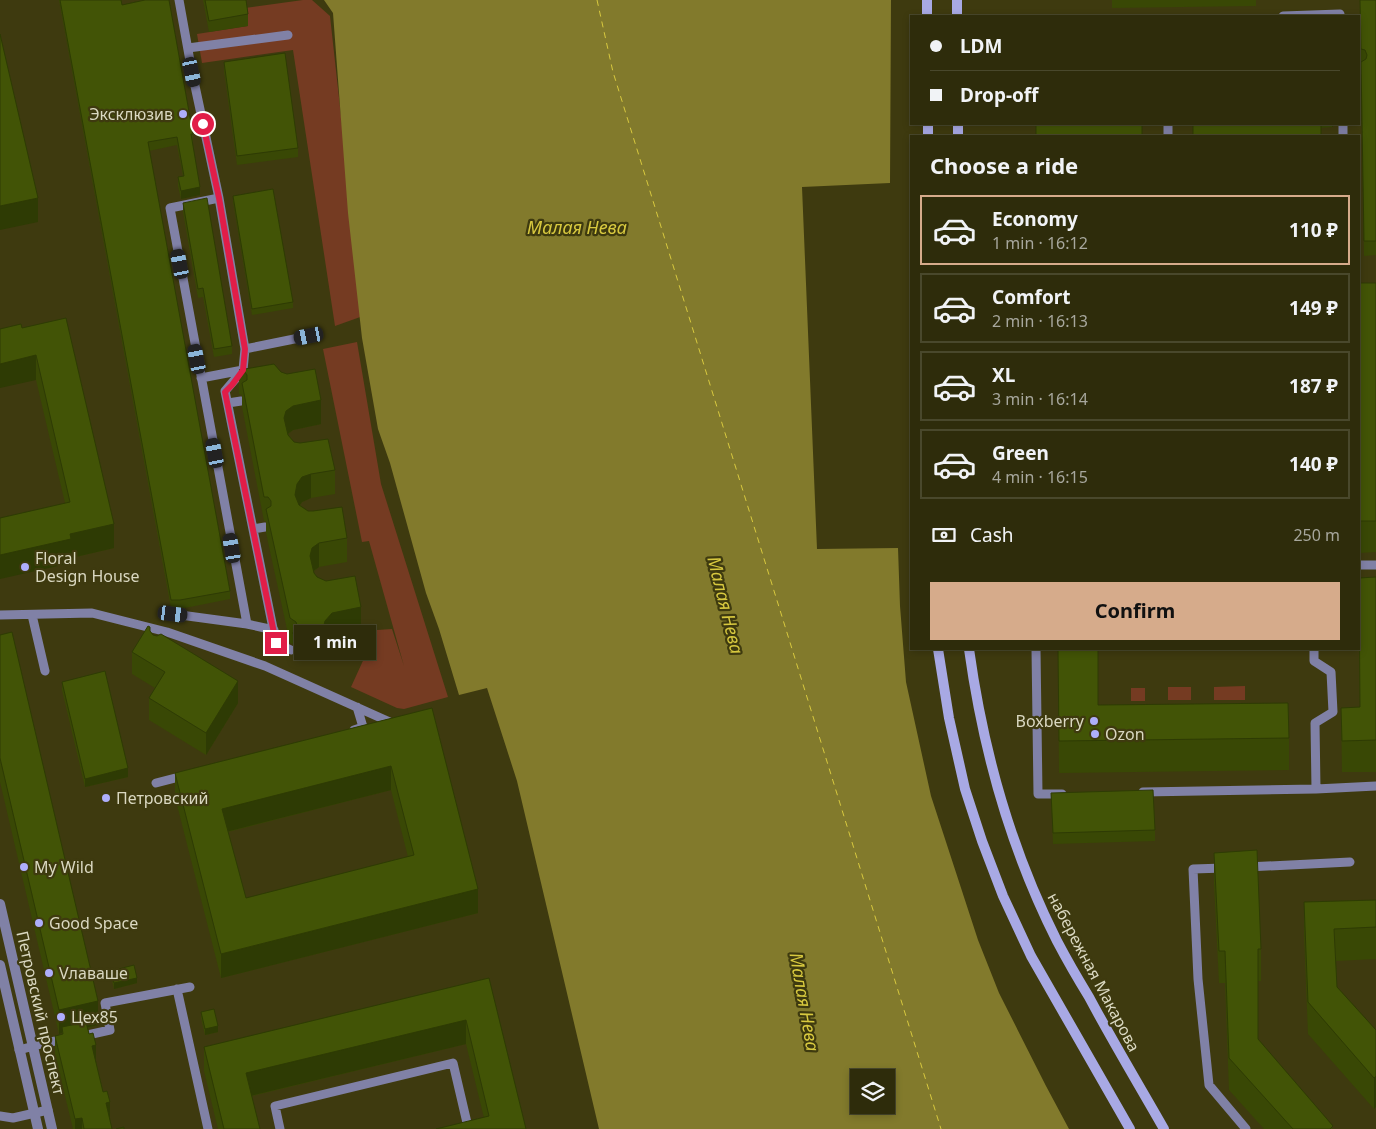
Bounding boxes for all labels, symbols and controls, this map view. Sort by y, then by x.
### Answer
text: LDM [960,33,1002,59]
car [181,56,202,88]
text: Drop-off [960,82,1039,108]
place label: Эксклюзив [89,103,173,125]
marker: Эксклюзив [177,108,189,120]
route start [192,113,214,135]
text: Choose a ride [930,150,1078,180]
text: Economy [992,206,1078,232]
icon: car [932,208,977,253]
water label: Малая Нева [527,215,627,239]
text: 110 ₽ [1289,217,1338,243]
text: 1 min · 16:12 [992,232,1088,254]
car [169,248,190,280]
text: Comfort [992,284,1071,310]
icon: car [932,286,977,331]
text: 149 ₽ [1289,295,1338,321]
text: 2 min · 16:13 [992,310,1088,332]
car [292,326,325,346]
car [186,343,207,375]
text: XL [992,362,1015,388]
icon: car [932,364,977,409]
text: 187 ₽ [1289,373,1338,399]
text: 3 min · 16:14 [992,388,1088,410]
car [204,437,225,469]
text: Green [992,440,1049,466]
icon: car [932,442,977,487]
text: 140 ₽ [1289,451,1338,477]
text: 4 min · 16:15 [992,466,1088,488]
icon: cash [930,521,958,549]
text: Cash [970,522,1014,548]
text: 250 m [1293,524,1340,546]
car [222,532,241,564]
place label: Floral Design House [35,547,140,587]
water label: Малая Нева [702,554,750,656]
marker: Floral Design House [19,561,31,573]
button: Confirm [930,582,1340,640]
car [157,605,188,623]
callout: 1 min [294,626,376,660]
text: 1 min [313,631,357,653]
route end [265,632,287,654]
place label: Boxberry [1016,710,1085,732]
marker: Boxberry [1088,715,1100,727]
place label: Ozon [1105,723,1145,745]
marker: Ozon [1089,728,1101,740]
place label: Петровский [116,787,208,809]
marker: Петровский [100,792,112,804]
place label: My Wild [34,856,94,878]
marker: My Wild [18,861,30,873]
street label: набережная Макарова [1043,889,1145,1055]
place label: Good Space [49,912,138,934]
marker: Good Space [33,917,45,929]
street label: Петровский проспект [11,929,71,1098]
water label: Малая Нева [785,951,825,1053]
place label: Vлаваше [59,962,128,984]
marker: Vлаваше [43,967,55,979]
place label: Цех85 [71,1006,118,1028]
marker: Цех85 [55,1011,67,1023]
map controls [850,1069,895,1114]
button: layers [850,1069,895,1114]

